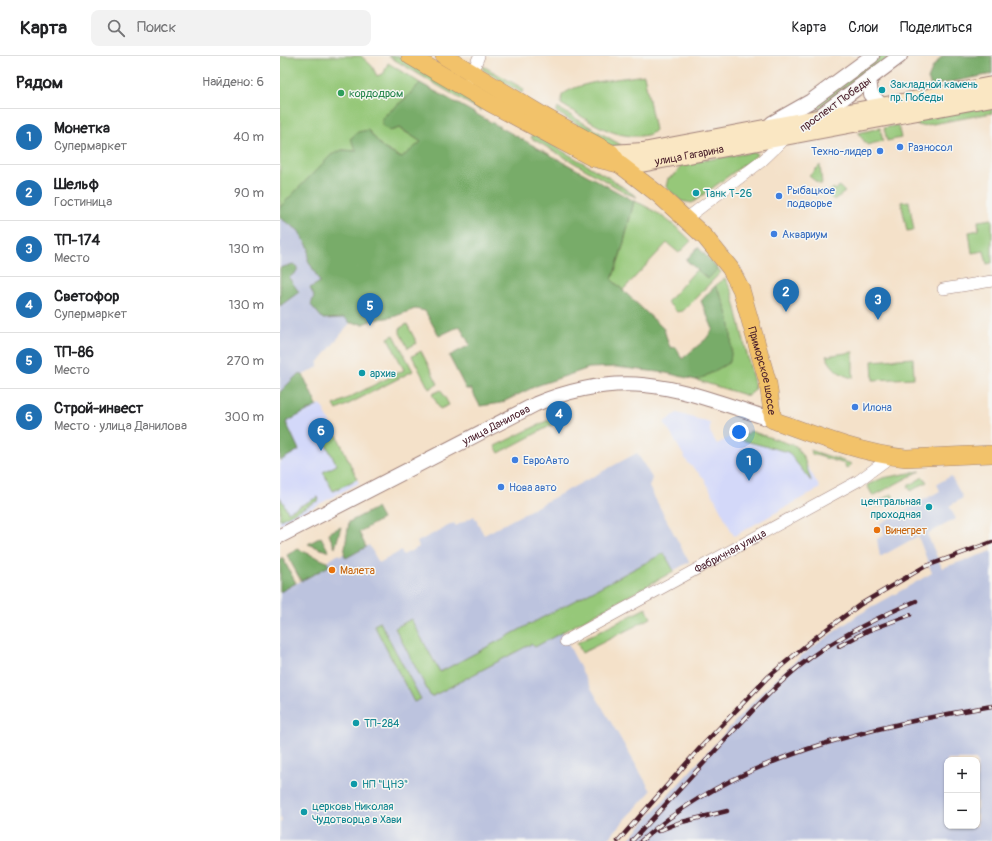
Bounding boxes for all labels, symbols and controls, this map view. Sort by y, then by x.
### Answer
search box [91,10,371,46]
text: Карта [20,16,67,40]
icon: search [105,17,127,39]
text: Поиск [137,18,176,37]
text: Карта [792,19,826,36]
text: Слои [848,19,878,36]
text: Поделиться [900,19,972,36]
text: Рядом [16,72,63,93]
text: Найдено: 6 [202,74,264,90]
street label: проспект Победы [797,74,873,135]
place label: Закладной камень пр. Победы [890,78,978,104]
marker: Закладной камень пр. Победы [877,85,887,95]
place label: кордодром [349,87,403,100]
marker: кордодром [336,88,346,98]
text: Монетка [54,119,110,138]
text: 1 [26,129,32,145]
text: 40 m [233,129,264,145]
text: Супермаркет [54,138,127,154]
place label: Разносол [908,141,953,154]
marker: Разносол [895,142,905,152]
street label: улица Гагарина [653,143,725,168]
place label: Техно-лидер [811,145,872,158]
marker: Техно-лидер [875,146,885,156]
text: Шельф [54,175,99,194]
place label: Рыбацкое подворье [787,184,835,210]
text: 2 [25,185,33,201]
text: 90 m [234,185,264,201]
place label: Танк Т-26 [704,187,752,200]
marker: Танк Т-26 [691,188,701,198]
marker: Рыбацкое подворье [774,191,784,201]
text: Гостиница [54,194,112,210]
place label: Аквариум [782,228,827,241]
marker: Аквариум [769,229,779,239]
text: ТП-174 [54,231,100,250]
text: 3 [25,241,33,257]
text: 130 m [228,241,264,257]
text: Место [54,250,90,266]
pin: 2 [773,279,799,312]
text: Светофор [54,287,119,306]
pin: 3 [865,287,891,320]
pin: 5 [357,293,383,326]
text: 4 [25,297,33,313]
text: 130 m [228,297,264,313]
text: Супермаркет [54,306,127,322]
street label: Приморское шоссе [745,325,778,416]
text: ТП-86 [54,343,94,362]
text: 5 [25,353,33,369]
text: 270 m [227,353,264,369]
text: Место [54,362,90,378]
place label: архив [370,367,396,380]
marker: архив [357,368,367,378]
text: Строй-инвест [54,399,143,418]
pin: 4 [546,401,572,434]
place label: Илона [863,401,892,414]
street label: улица Данилова [459,402,532,448]
marker: Илона [850,402,860,412]
text: 6 [25,409,33,425]
text: 300 m [225,409,264,425]
text: Место · улица Данилова [54,418,187,434]
pin: 6 [308,418,334,451]
your location [729,422,749,442]
pin: 1 [736,448,762,481]
place label: ЕвроАвто [523,454,569,467]
marker: ЕвроАвто [510,455,520,465]
place label: Нова авто [509,481,557,494]
marker: Нова авто [496,482,506,492]
place label: центральная проходная [861,495,921,521]
marker: центральная проходная [924,502,934,512]
place label: Винегрет [885,524,927,537]
marker: Винегрет [872,525,882,535]
street label: Фабричная улица [692,527,768,576]
place label: Малета [340,564,375,577]
marker: Малета [327,565,337,575]
place label: ТП-284 [364,717,400,730]
marker: ТП-284 [351,718,361,728]
map controls [944,757,980,829]
button: + [944,757,980,793]
place label: НП "ЦНЭ" [362,778,408,791]
marker: НП "ЦНЭ" [349,779,359,789]
button: − [944,793,980,829]
place label: церковь Николая Чудотворца в Хави [312,800,401,826]
marker: церковь Николая Чудотворца в Хави [299,807,309,817]

